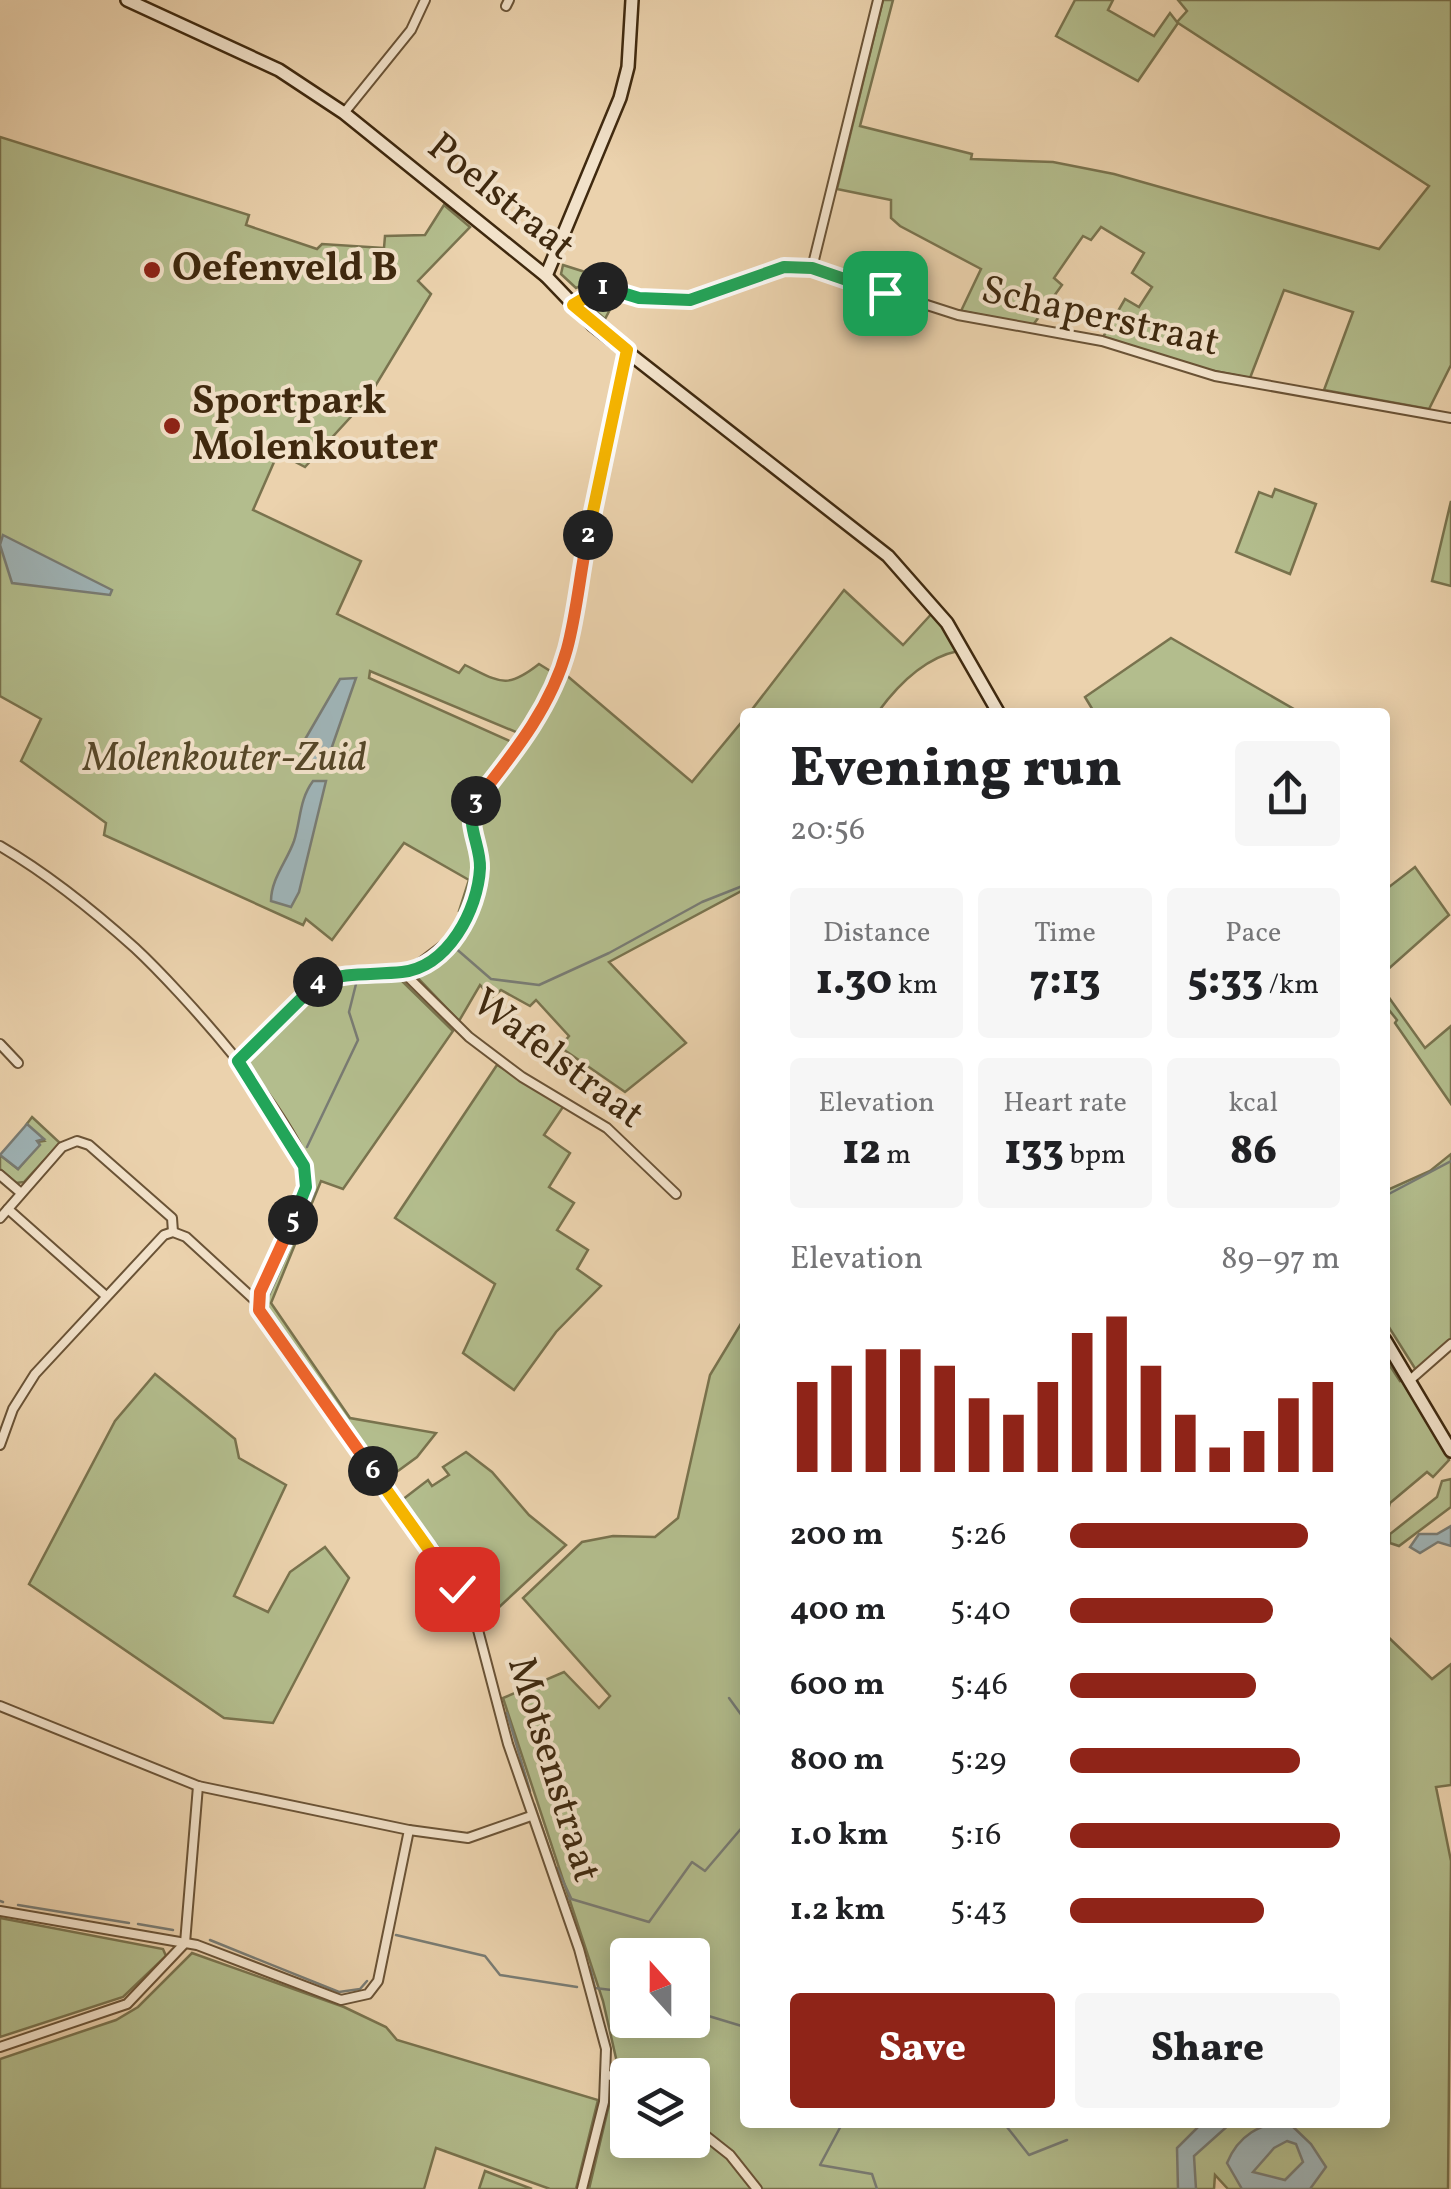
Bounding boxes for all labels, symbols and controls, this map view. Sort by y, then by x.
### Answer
street label: Poelstraat [414,121,586,275]
place label: Oefenveld B [172,242,398,298]
pin [843,251,928,336]
marker: Oefenveld B [141,259,163,281]
pin: 1 [578,262,628,312]
street label: Schaperstraat [976,263,1224,373]
icon: arrive [858,266,913,321]
text: 1 [597,267,609,306]
place label: Sportpark Molenkouter [192,375,438,477]
marker: Sportpark Molenkouter [161,415,183,437]
pin: 2 [563,510,613,560]
text: 2 [581,515,595,554]
park label: Molenkouter-Zuid [81,732,367,788]
text: Evening run [790,733,1122,809]
button: share [1235,741,1340,846]
pin: 3 [451,776,501,826]
text: 3 [469,781,483,820]
text: 20:56 [790,809,865,853]
text: Distance [823,914,930,953]
text: Time [1034,914,1096,953]
text: Pace [1225,914,1281,953]
text: 1.30 [816,953,892,1012]
text: 7:13 [1029,953,1101,1012]
text: 5:33 [1188,953,1263,1012]
pin: 4 [293,957,343,1007]
text: 4 [310,962,326,1001]
text: km [892,966,938,1005]
text: /km [1263,966,1319,1005]
street label: Wafelstraat [459,977,655,1143]
text: Elevation [818,1084,935,1123]
text: Heart rate [1003,1084,1127,1123]
text: kcal [1228,1084,1278,1123]
text: 12 [842,1123,881,1182]
text: 133 [1004,1123,1064,1182]
text: 86 [1230,1123,1277,1182]
text: m [881,1136,911,1175]
text: bpm [1064,1136,1126,1175]
pin: 5 [268,1195,318,1245]
text: 5 [286,1200,300,1239]
text: Elevation [790,1238,923,1282]
text: 89–97 m [1221,1238,1340,1282]
pin: 6 [348,1446,398,1496]
text: 6 [365,1451,381,1490]
text: 200 m [790,1514,884,1558]
text: 5:26 [950,1514,1006,1558]
pin [415,1547,500,1632]
icon: check [430,1562,485,1617]
text: 400 m [790,1589,886,1633]
text: 5:40 [950,1589,1011,1633]
street label: Motsenstraat [491,1650,613,1890]
text: 600 m [790,1664,885,1708]
text: 5:46 [950,1664,1008,1708]
text: 800 m [790,1739,885,1783]
text: 5:29 [950,1739,1006,1783]
text: 1.0 km [790,1814,888,1858]
text: 5:16 [950,1814,1002,1858]
text: 1.2 km [790,1889,885,1933]
text: 5:43 [950,1889,1007,1933]
north arrow [610,1938,710,2038]
map controls [610,1938,710,2158]
button: Save [790,1993,1055,2108]
button: Share [1075,1993,1340,2108]
button: layers [610,2058,710,2158]

